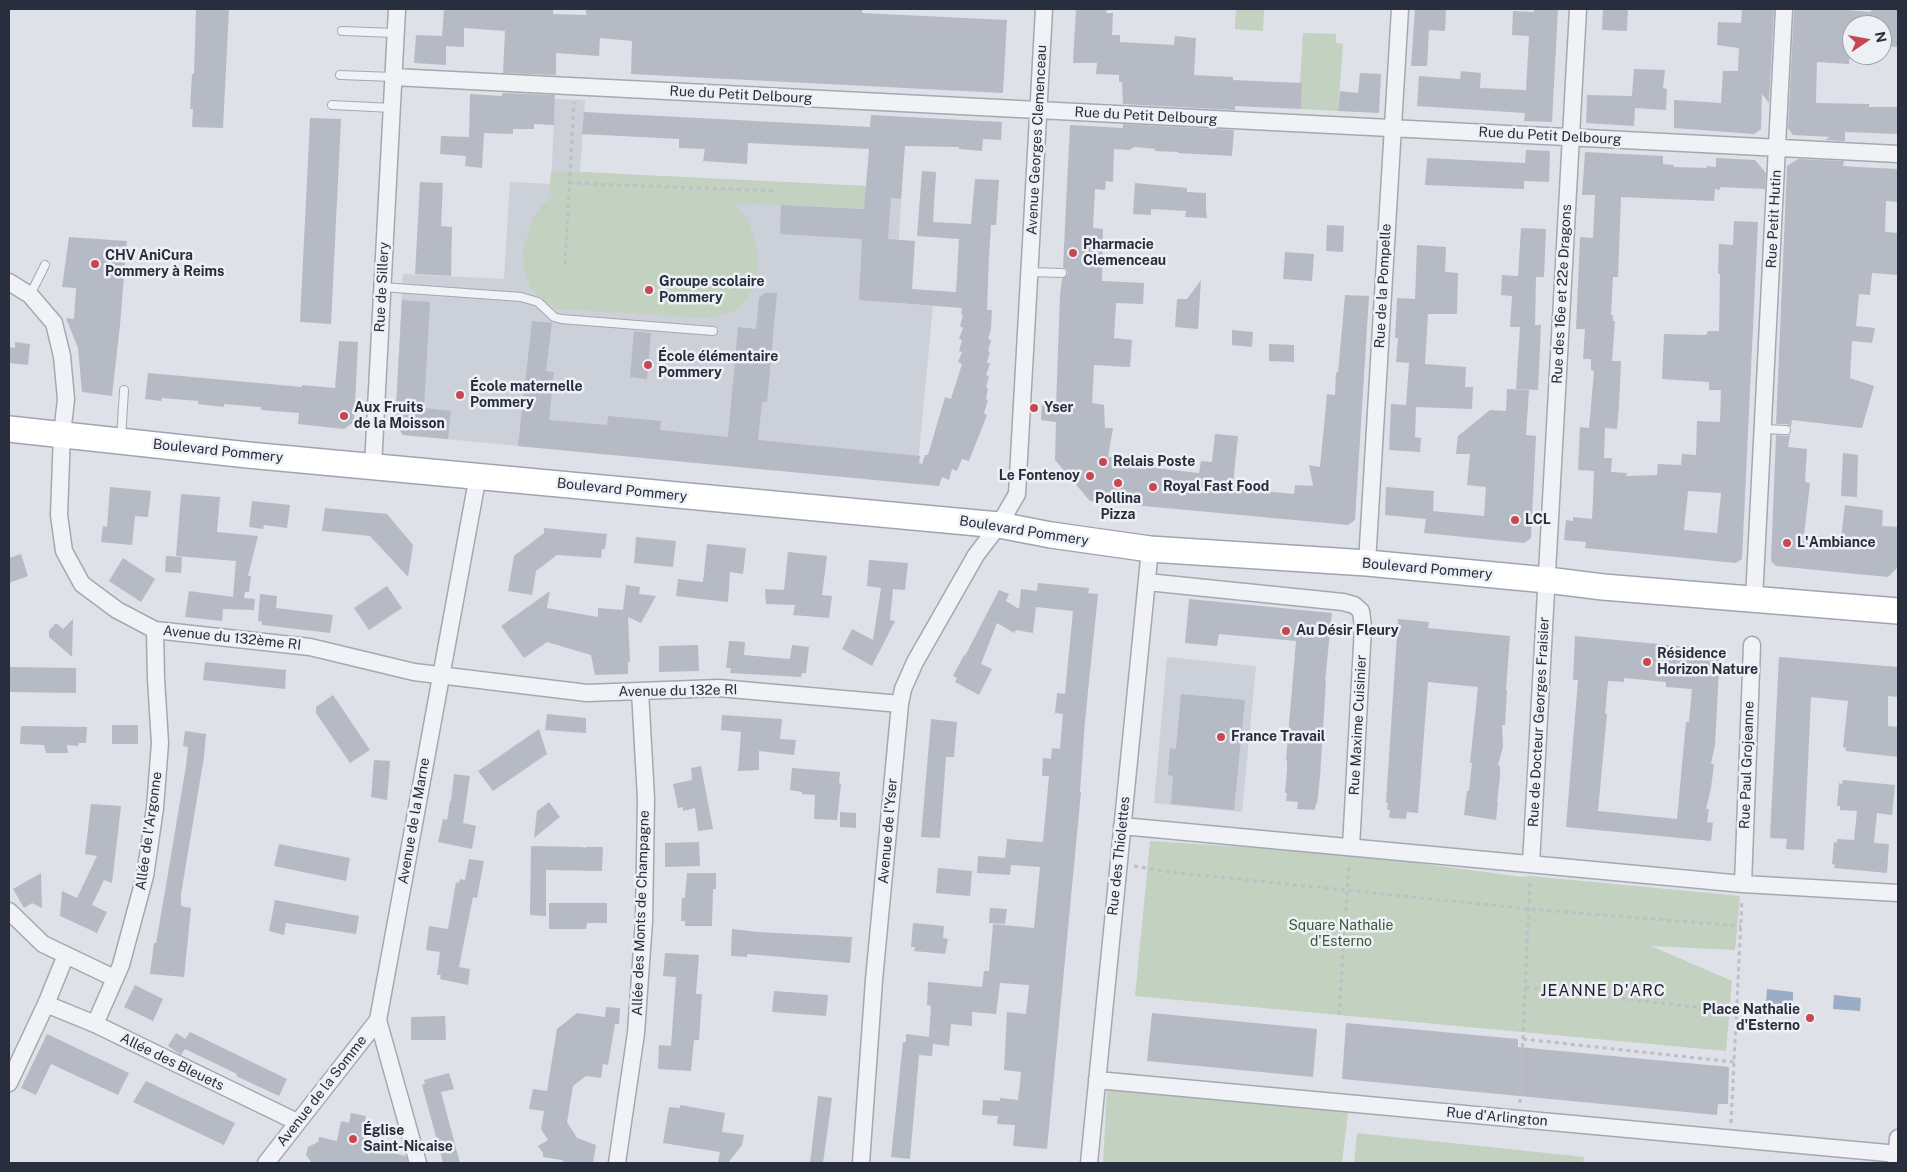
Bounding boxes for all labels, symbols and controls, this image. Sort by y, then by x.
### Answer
north arrow [1842,15,1892,65]
text: N [1872,30,1890,44]
street label: Avenue Georges Clemenceau [1024,44,1050,236]
street label: Rue du Petit Delbourg [669,83,813,107]
street label: Rue du Petit Delbourg [1074,104,1218,128]
street label: Rue du Petit Delbourg [1478,124,1622,148]
street label: Rue Petit Hutin [1763,169,1785,269]
street label: Rue des 16e et 22e Dragons [1549,204,1575,384]
street label: Rue de la Pompelle [1371,223,1395,349]
place label: Pharmacie Clemenceau [1083,237,1166,270]
street label: Rue de Sillery [371,241,393,333]
marker: Pharmacie Clemenceau [1067,247,1079,259]
place label: CHV AniCura Pommery à Reims [105,248,224,280]
marker: CHV AniCura Pommery à Reims [89,258,101,270]
place label: Groupe scolaire Pommery [659,274,765,306]
marker: Groupe scolaire Pommery [643,284,655,296]
place label: École élémentaire Pommery [658,349,778,382]
marker: École élémentaire Pommery [642,359,654,371]
place label: École maternelle Pommery [470,379,583,412]
marker: École maternelle Pommery [454,389,466,401]
place label: Aux Fruits de la Moisson [354,400,445,432]
place label: Yser [1044,400,1073,416]
marker: Yser [1028,402,1040,414]
marker: Aux Fruits de la Moisson [338,410,350,422]
street label: Boulevard Pommery [152,436,284,466]
place label: Relais Poste [1113,454,1195,470]
marker: Relais Poste [1097,456,1109,468]
place label: Le Fontenoy [999,468,1080,484]
marker: Le Fontenoy [1084,470,1096,482]
street label: Boulevard Pommery [556,475,688,505]
marker: Pollina Pizza [1112,477,1124,489]
place label: Royal Fast Food [1163,479,1269,495]
marker: Royal Fast Food [1147,481,1159,493]
place label: Pollina Pizza [1095,491,1141,524]
street label: Boulevard Pommery [958,512,1090,550]
place label: LCL [1525,512,1551,528]
marker: LCL [1509,514,1521,526]
place label: L'Ambiance [1797,535,1876,551]
marker: L'Ambiance [1781,537,1793,549]
street label: Boulevard Pommery [1361,555,1493,583]
street label: Rue de Docteur Georges Fraisier [1525,616,1553,828]
street label: Avenue du 132ème RI [162,622,302,654]
place label: Au Désir Fleury [1296,623,1399,639]
marker: Au Désir Fleury [1280,625,1292,637]
place label: Résidence Horizon Nature [1657,646,1758,679]
street label: Rue Maxime Cuisinier [1346,654,1370,796]
marker: Résidence Horizon Nature [1641,656,1653,668]
street label: Avenue du 132e RI [618,682,738,700]
street label: Rue Paul Grojeanne [1736,701,1758,829]
place label: France Travail [1231,729,1325,745]
marker: France Travail [1215,731,1227,743]
street label: Avenue de la Marne [395,756,433,886]
street label: Allée de l'Argonne [132,771,166,891]
street label: Avenue de l'Yser [875,777,901,885]
street label: Rue des Thiolettes [1104,796,1134,916]
street label: Allée des Monts de Champagne [629,810,653,1016]
park label: Square Nathalie d'Esterno [1288,918,1394,950]
district label: JEANNE D'ARC [1539,981,1667,1001]
place label: Place Nathalie d'Esterno [1703,1002,1800,1034]
marker: Place Nathalie d'Esterno [1804,1012,1816,1024]
street label: Allée des Bleuets [117,1030,227,1094]
street label: Avenue de la Somme [274,1032,370,1150]
street label: Rue d'Arlington [1446,1104,1548,1130]
place label: Église Saint-Nicaise [363,1123,453,1156]
marker: Église Saint-Nicaise [347,1133,359,1145]

